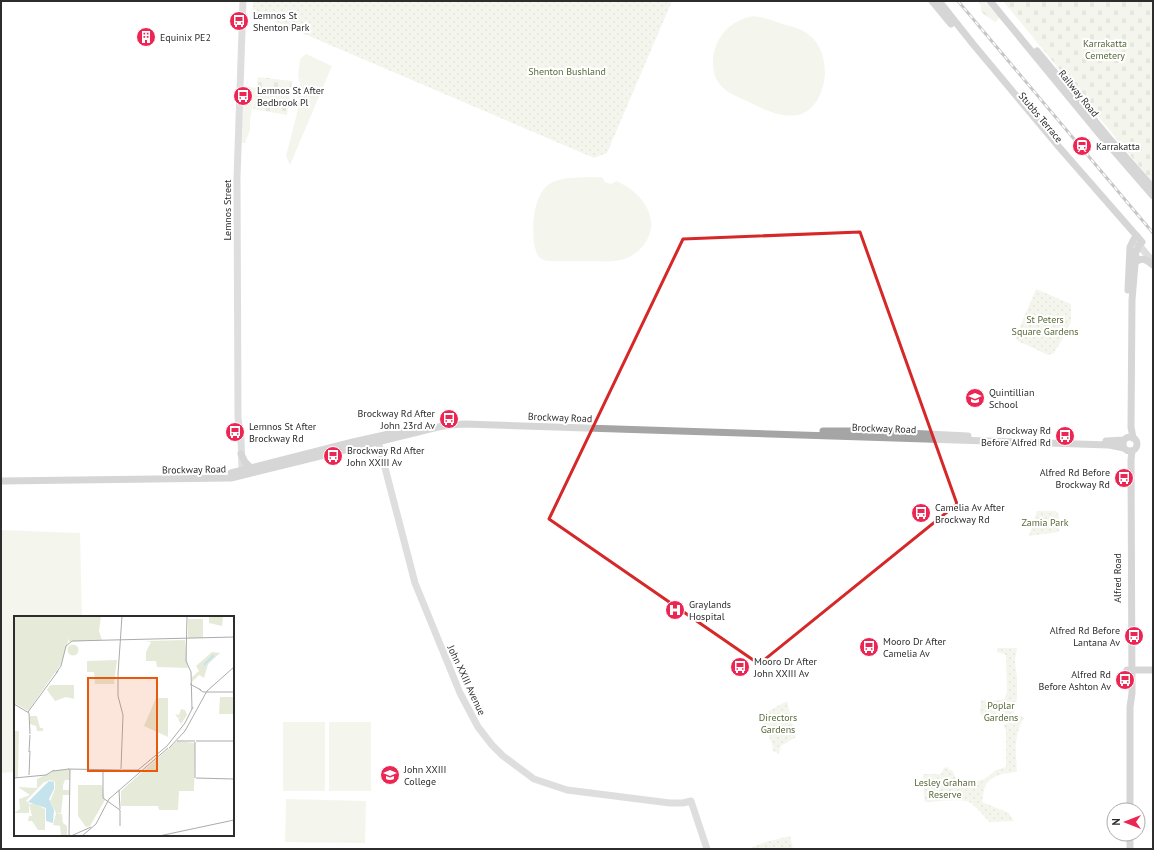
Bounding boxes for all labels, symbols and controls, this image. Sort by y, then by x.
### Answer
place label: Lemnos St Shenton Park [253,9,310,34]
bus stop icon: Lemnos St Shenton Park [228,10,250,32]
building icon: Equinix PE2 [135,26,157,48]
place label: Equinix PE2 [160,31,211,44]
park label: Karrakatta Cemetery [1083,37,1127,62]
park label: Shenton Bushland [528,65,606,78]
street label: Railway Road [1056,67,1102,120]
place label: Lemnos St After Bedbrook Pl [257,84,325,109]
bus stop icon: Lemnos St After Bedbrook Pl [232,85,254,107]
street label: Stubbs Terrace [1016,89,1066,145]
station icon: Karrakatta [1071,135,1093,157]
place label: Karrakatta [1096,140,1140,153]
street label: Lemnos Street [221,179,234,241]
park label: St Peters Square Gardens [1012,313,1078,338]
place label: Quintillian School [989,386,1034,411]
school or university icon: Quintillian School [964,387,986,409]
place label: Brockway Rd After John 23rd Av [358,407,436,432]
bus stop icon: Brockway Rd After John 23rd Av [438,408,460,430]
street label: Brockway Road [528,410,592,425]
place label: Lemnos St After Brockway Rd [249,420,317,445]
bus stop icon: Lemnos St After Brockway Rd [224,421,246,443]
street label: Brockway Road [852,421,916,436]
place label: Brockway Rd Before Alfred Rd [981,424,1051,449]
bus stop icon: Brockway Rd Before Alfred Rd [1054,425,1076,447]
place label: Brockway Rd After John XXIII Av [346,444,425,469]
bus stop icon: Brockway Rd After John XXIII Av [322,445,344,467]
street label: Brockway Road [162,462,226,477]
place label: Alfred Rd Before Brockway Rd [1040,466,1110,491]
bus stop icon: Alfred Rd Before Brockway Rd [1113,467,1135,489]
place label: Camelia Av After Brockway Rd [935,501,1005,526]
bus stop icon: Camelia Av After Brockway Rd [910,502,932,524]
park label: Zamia Park [1021,516,1069,529]
street label: Alfred Road [1111,553,1124,603]
place label: Graylands Hospital [689,598,731,623]
hospital icon: Graylands Hospital [664,599,686,621]
inset map [14,616,234,836]
place label: Alfred Rd Before Lantana Av [1050,624,1120,649]
bus stop icon: Alfred Rd Before Lantana Av [1123,625,1145,647]
place label: Mooro Dr After Camelia Av [883,635,947,660]
bus stop icon: Mooro Dr After Camelia Av [858,636,880,658]
street label: John XXIII Avenue [444,642,488,717]
place label: Mooro Dr After John XXIII Av [753,655,818,680]
bus stop icon: Mooro Dr After John XXIII Av [729,656,751,678]
place label: Alfred Rd Before Ashton Av [1039,668,1111,693]
bus stop icon: Alfred Rd Before Ashton Av [1114,669,1136,691]
park label: Poplar Gardens [984,699,1018,724]
park label: Directors Gardens [759,711,797,736]
place label: John XXIII College [403,763,446,788]
school or university icon: John XXIII College [379,764,401,786]
park label: Lesley Graham Reserve [914,776,976,801]
north arrow [1106,802,1146,842]
text: N [1109,818,1123,826]

